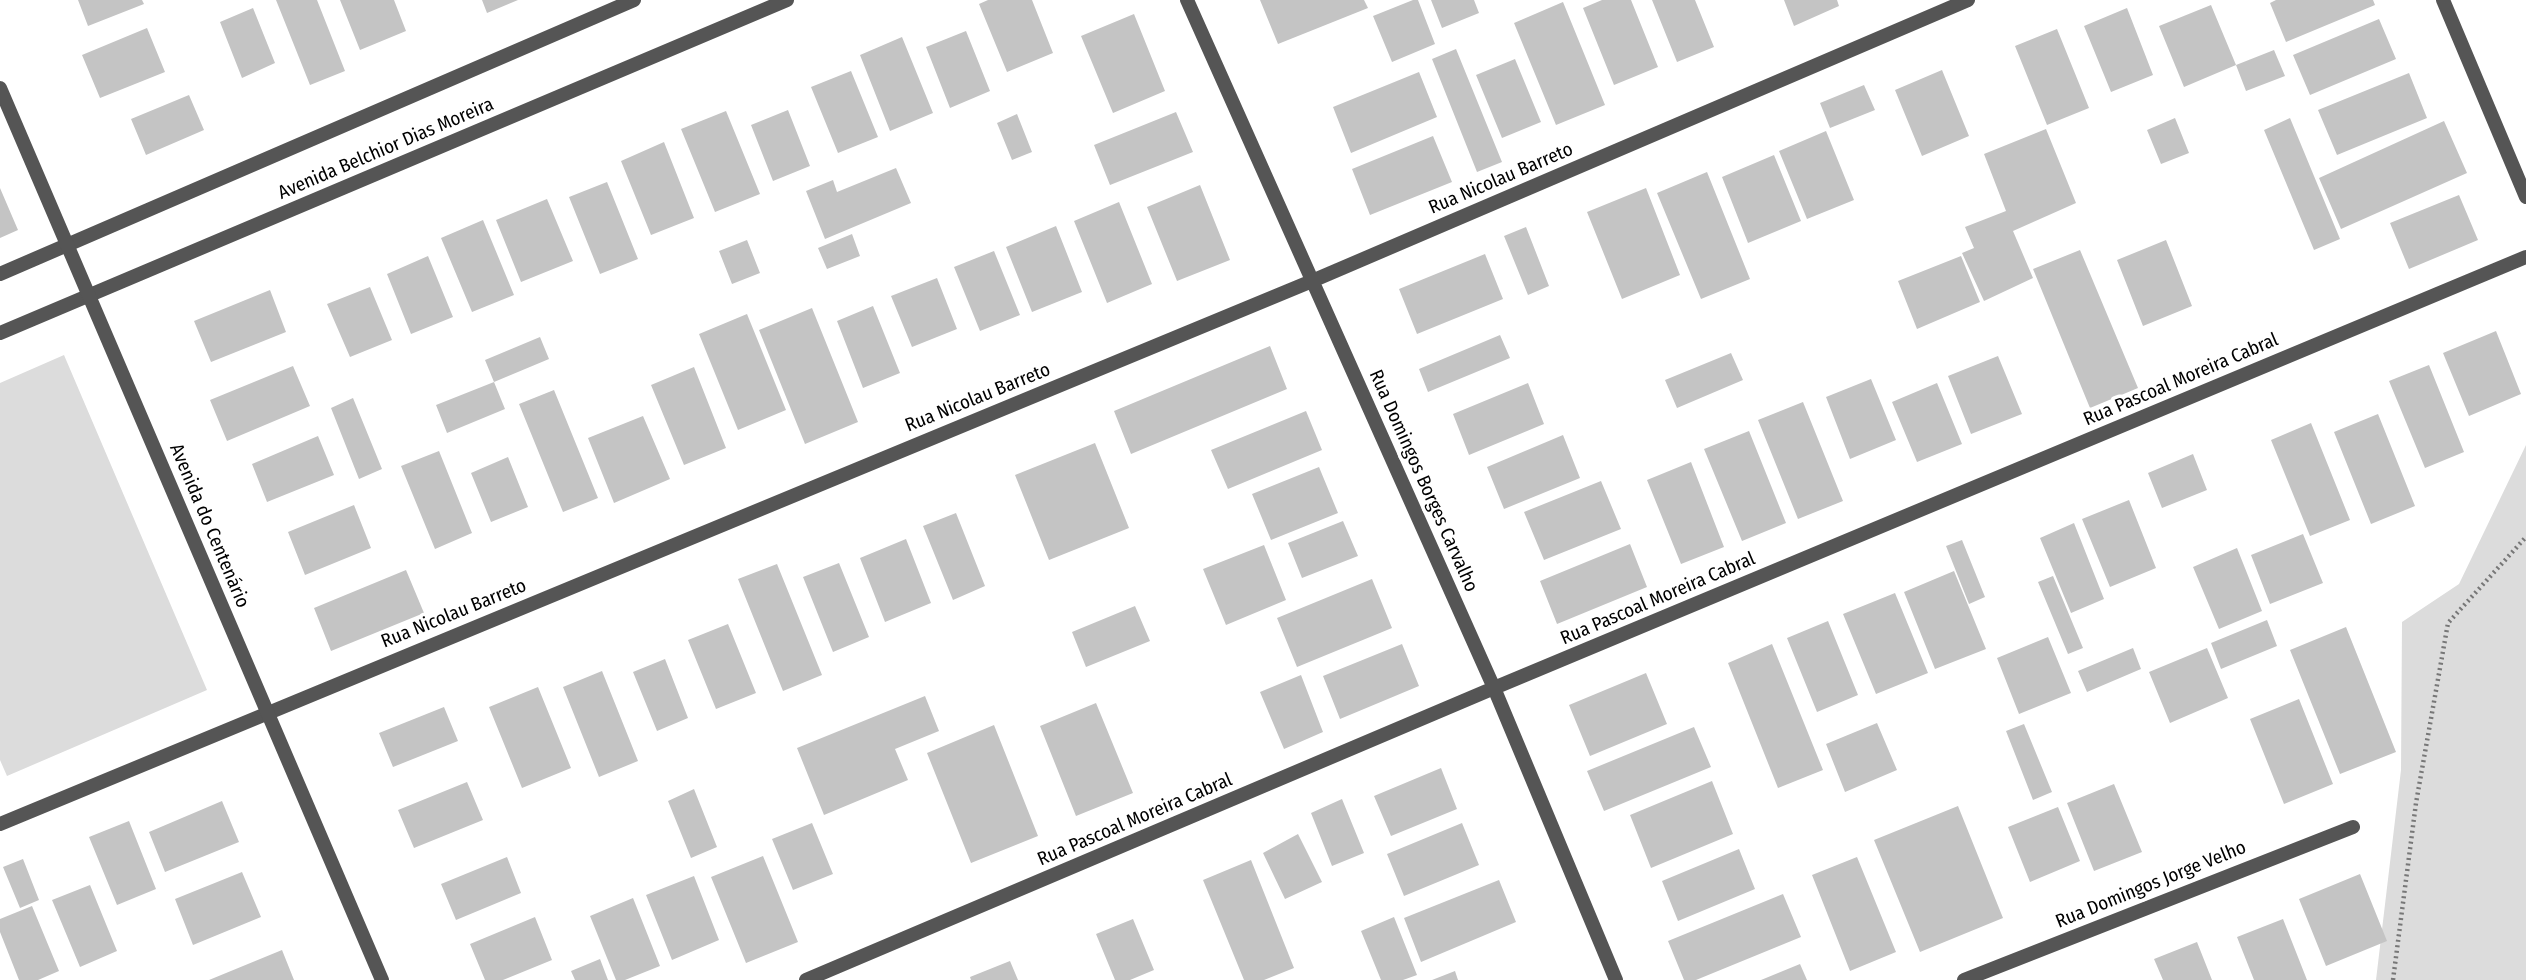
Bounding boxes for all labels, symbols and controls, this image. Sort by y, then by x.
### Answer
street label: Avenida Belchior Dias Moreira [275,93,497,205]
street label: Rua Nicolau Barreto [1425,138,1577,220]
street label: Rua Pascoal Moreira Cabral [2080,329,2282,431]
street label: Rua Nicolau Barreto [902,358,1054,438]
street label: Rua Domingos Borges Carvalho [1364,366,1482,596]
street label: Avenida do Centenário [164,441,254,611]
street label: Rua Pascoal Moreira Cabral [1557,548,1759,650]
street label: Rua Nicolau Barreto [378,574,530,654]
street label: Rua Pascoal Moreira Cabral [1034,769,1236,871]
street label: Rua Domingos Jorge Velho [2052,836,2250,934]

